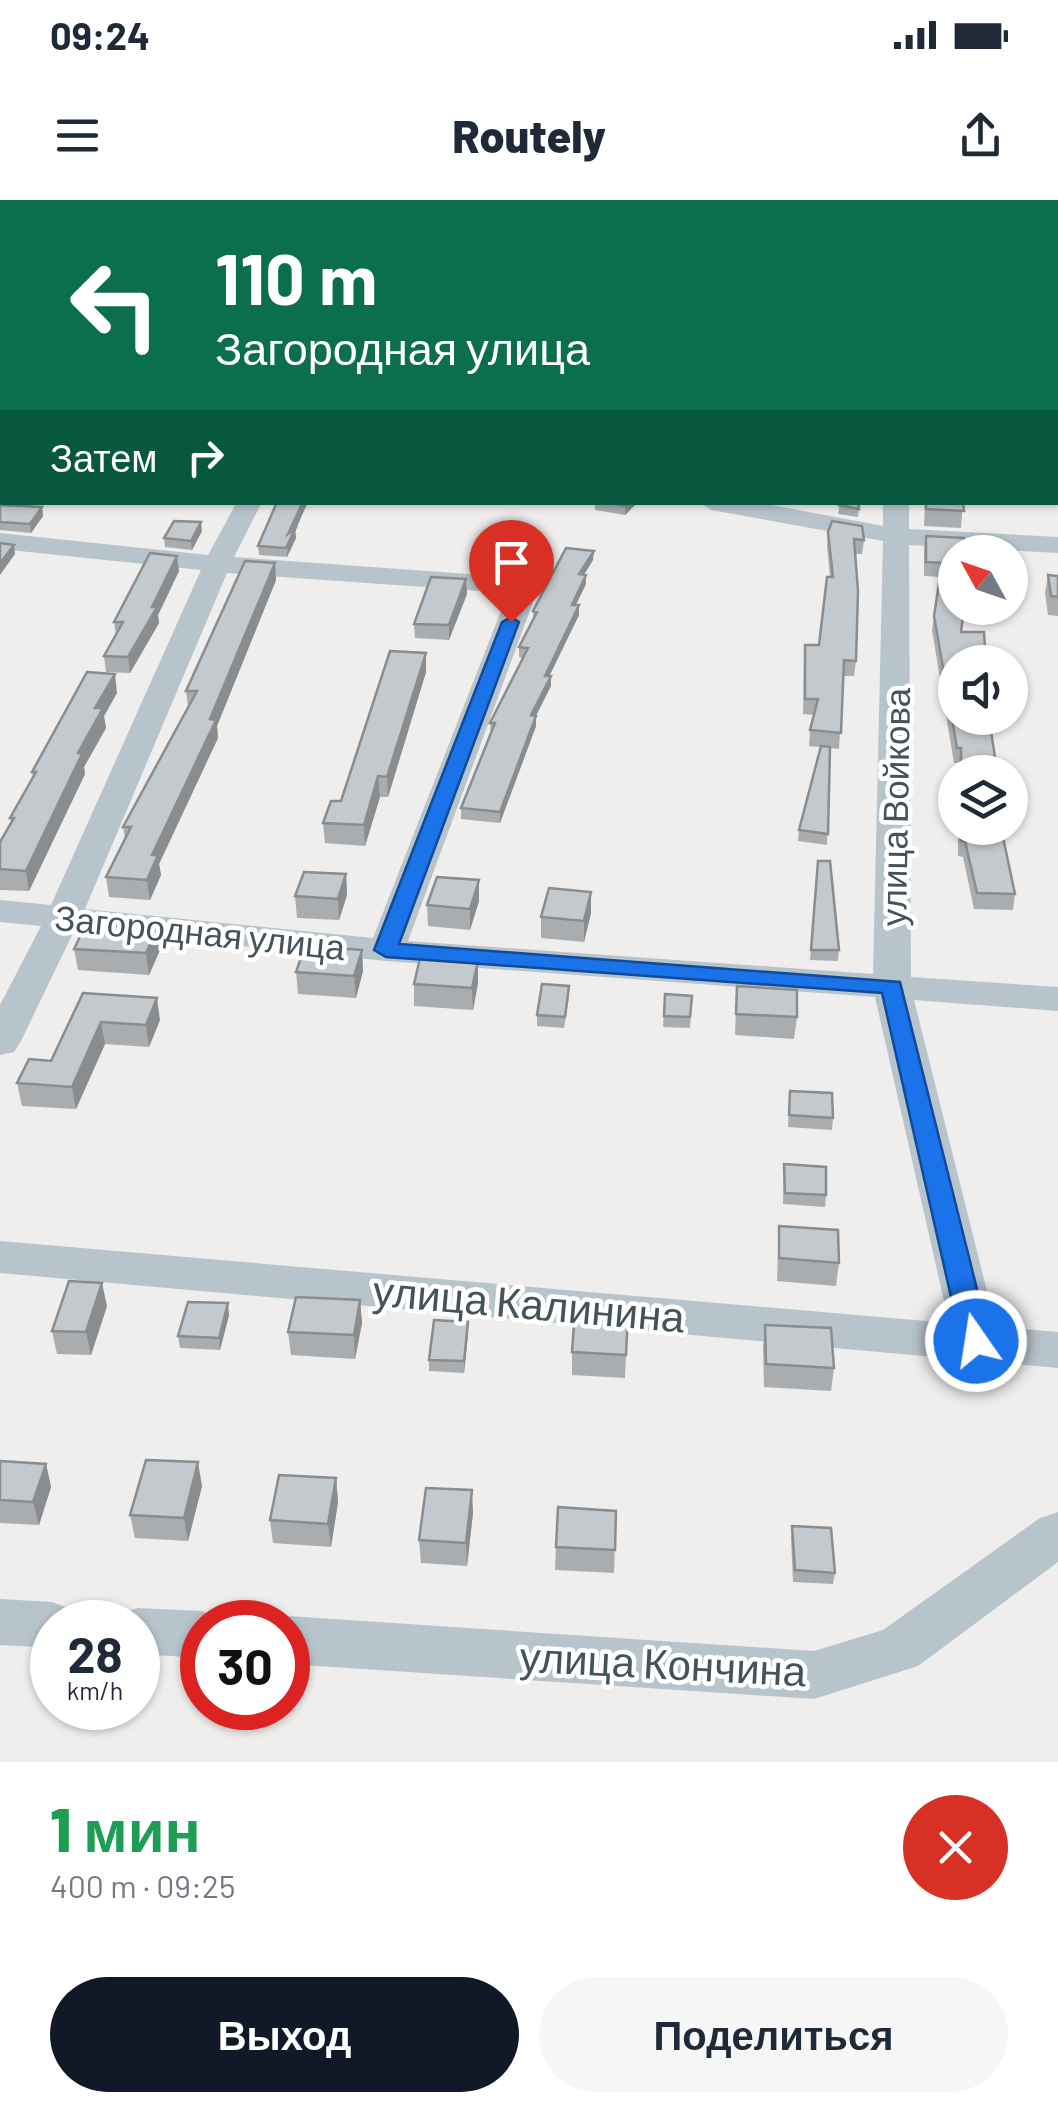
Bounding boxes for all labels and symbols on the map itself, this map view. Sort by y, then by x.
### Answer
pin [469,520,554,623]
north arrow [938,535,1028,625]
street label: улица Войкова [871,687,917,927]
street label: Загородная улица [53,895,348,967]
street label: улица Калинина [371,1263,688,1342]
position arrow [924,1289,1028,1393]
speed limit sign: 30 [180,1600,310,1730]
street label: улица Кончина [518,1630,808,1696]

